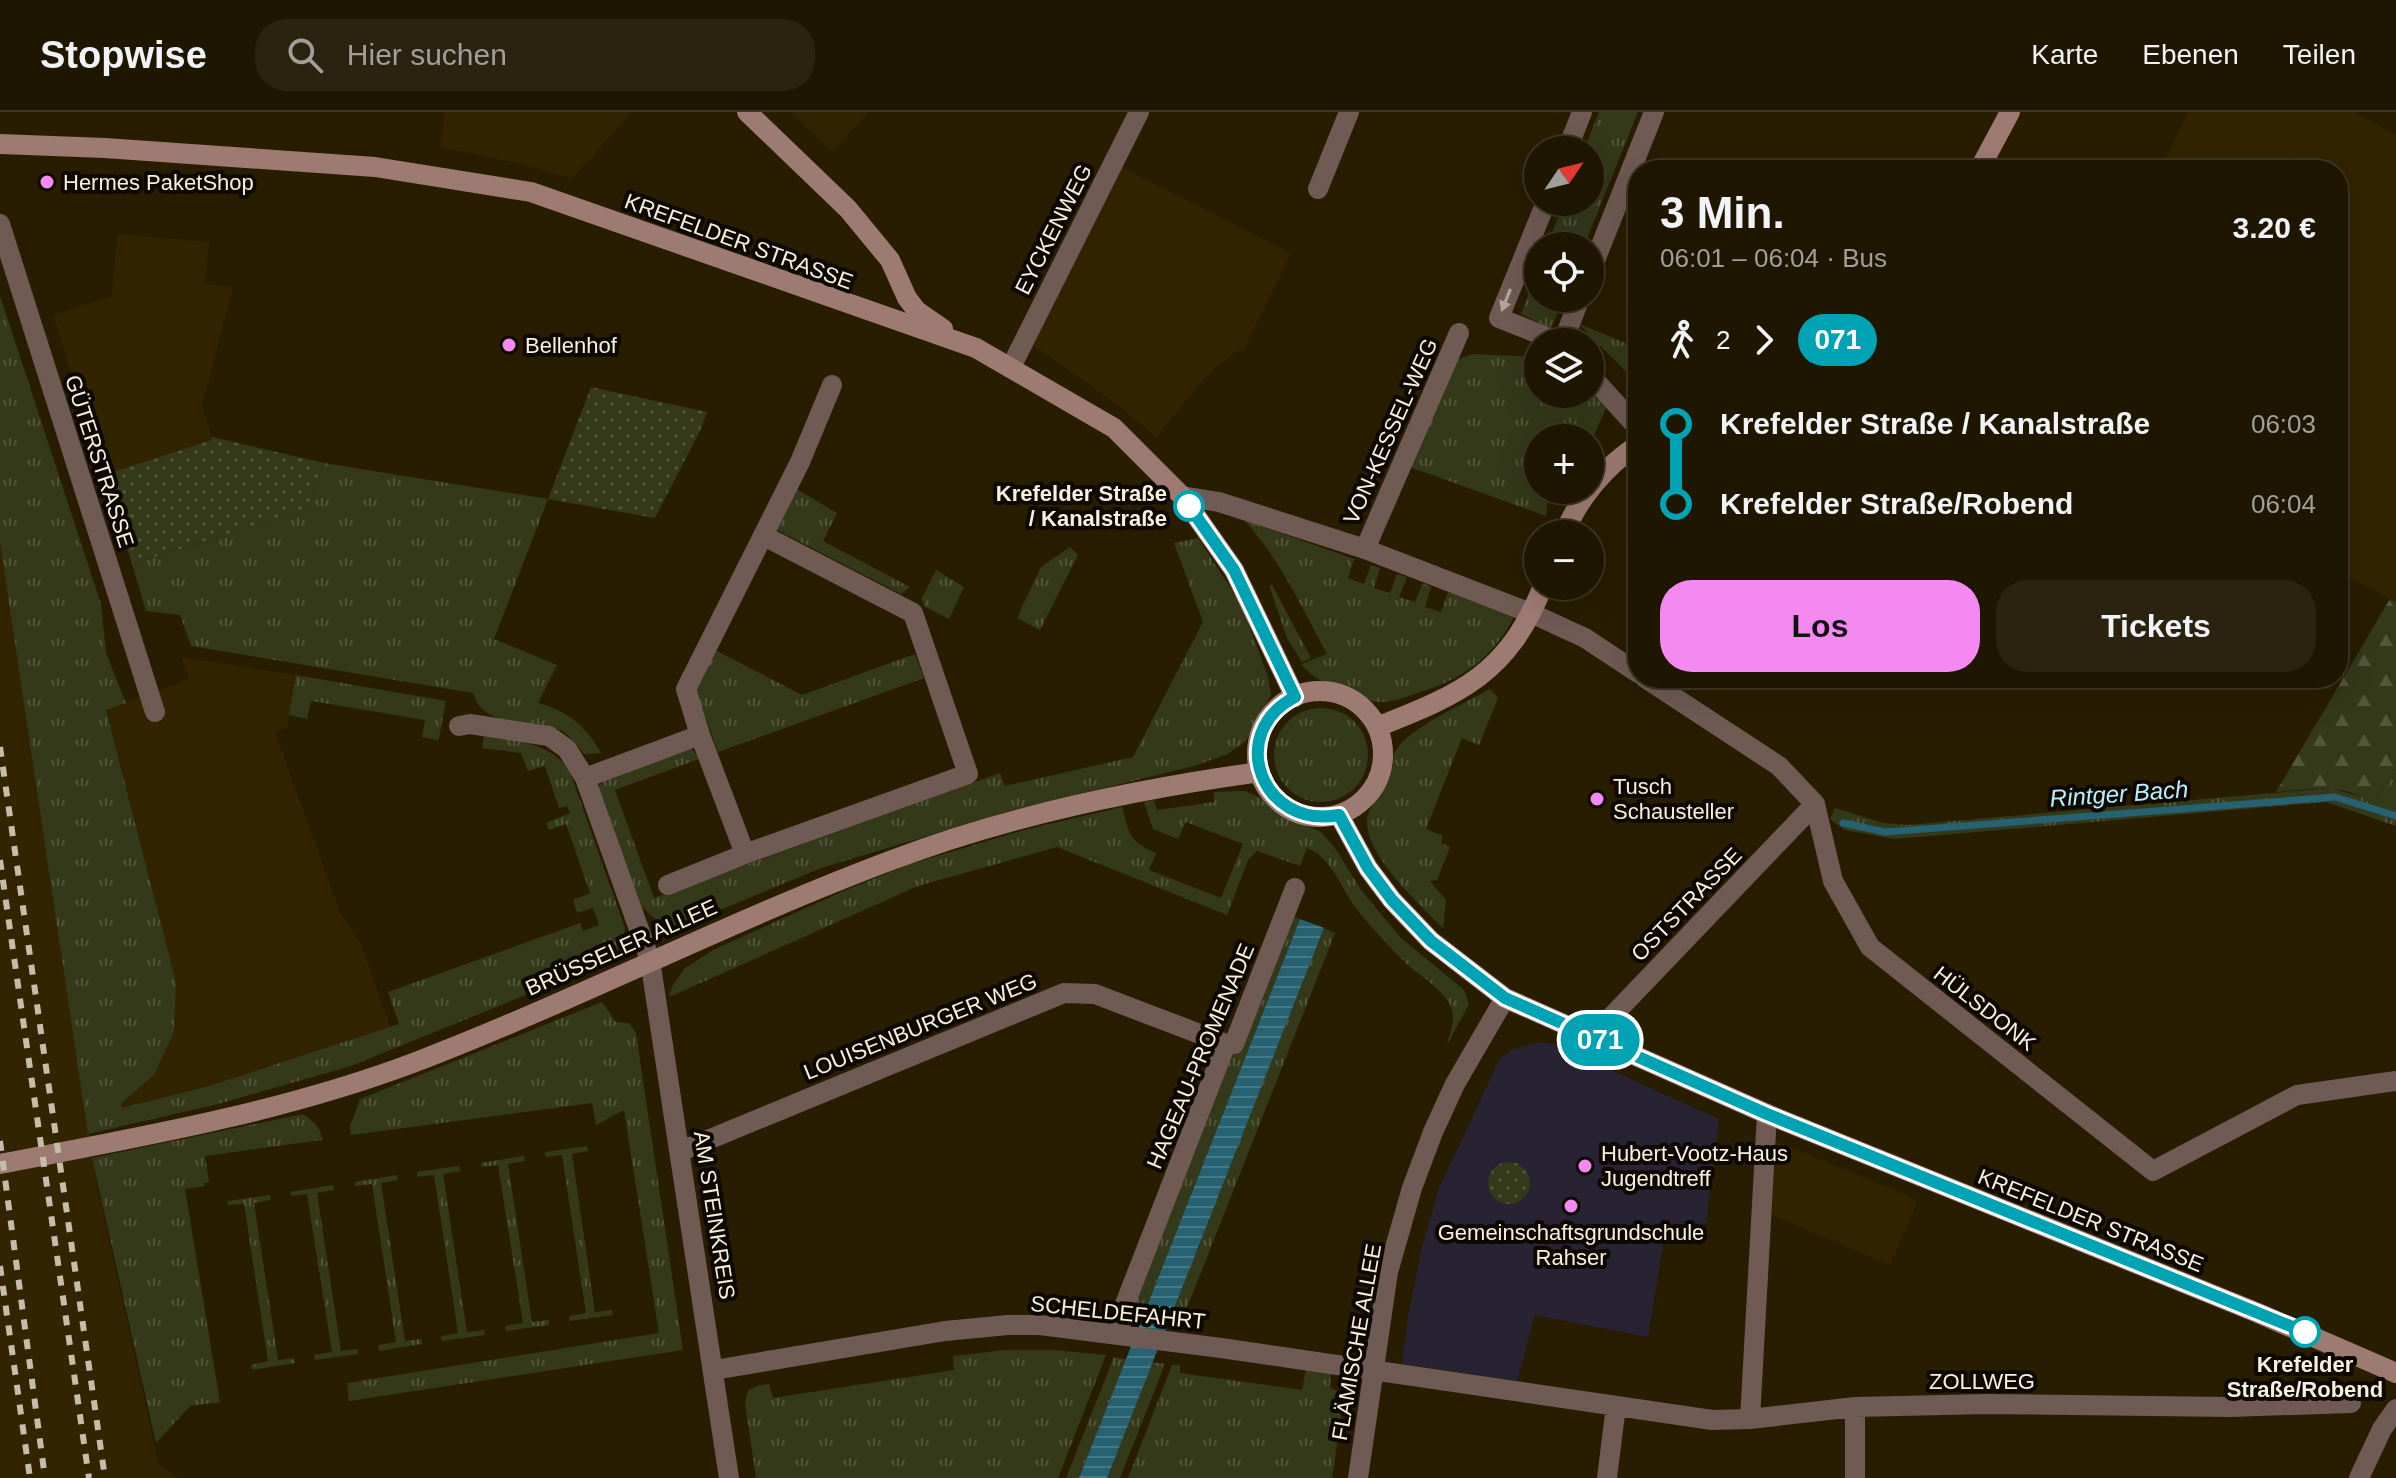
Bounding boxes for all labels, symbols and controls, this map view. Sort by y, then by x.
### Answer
search box [255,19,815,91]
icon: search [283,33,327,77]
text: Stopwise [40,34,207,76]
text: Hier suchen [347,38,507,71]
text: Karte [2031,39,2098,70]
text: Ebenen [2142,39,2239,70]
text: Teilen [2283,39,2356,70]
north arrow [1524,136,1604,216]
map controls [1524,136,1604,600]
street label: EYCKENWEG [1010,160,1097,299]
place label: Hermes PaketShop [63,170,254,195]
marker: Hermes PaketShop [38,173,56,191]
text: 3 Min. [1660,188,1785,237]
street label: KREFELDER STRASSE [621,189,856,294]
text: 3.20 € [2233,211,2316,244]
button: locate [1524,232,1604,312]
text: 06:01 – 06:04 · Bus [1660,243,1887,273]
one-way arrow [1499,288,1512,312]
icon: walk [1660,318,1704,362]
icon: forward [1742,318,1786,362]
text: 071 [1814,324,1861,355]
text: 2 [1716,325,1730,355]
button: layers [1524,328,1604,408]
place label: Bellenhof [525,333,618,358]
street label: VON-KESSEL-WEG [1338,335,1443,528]
marker: Bellenhof [500,336,518,354]
street label: GÜTERSTRASSE [60,372,139,550]
text: Krefelder Straße / Kanalstraße [1720,407,2150,440]
text: 06:03 [2251,409,2316,439]
button: + [1524,424,1604,504]
place label: Krefelder Straße / Kanalstraße [996,481,1167,531]
text: Krefelder Straße/Robend [1720,487,2073,520]
text: 06:04 [2251,489,2316,519]
marker: Krefelder Straße / Kanalstraße [1174,491,1204,521]
button: − [1524,520,1604,600]
button: Los [1660,580,1980,672]
button: Tickets [1996,580,2316,672]
place label: Tusch Schausteller [1613,774,1734,824]
water label: Rintger Bach [2049,775,2189,812]
marker: Tusch Schausteller [1588,790,1606,808]
street label: OSTSTRASSE [1626,842,1747,966]
street label: BRÜSSELER ALLEE [522,894,721,1001]
street label: HAGEAU-PROMENADE [1142,940,1259,1172]
street label: HÜLSDONK [1929,961,2041,1056]
street label: LOUISENBURGER WEG [800,968,1040,1085]
line badge: 071 [1554,1014,1646,1066]
text: 071 [1577,1024,1623,1055]
street label: AM STEINKREIS [689,1129,740,1301]
place label: Hubert-Vootz-Haus Jugendtreff [1601,1141,1788,1191]
marker: Hubert-Vootz-Haus Jugendtreff [1576,1157,1594,1175]
street label: KREFELDER STRASSE [1974,1164,2207,1277]
marker: Gemeinschaftsgrundschule Rahser [1562,1197,1580,1215]
place label: Gemeinschaftsgrundschule Rahser [1438,1220,1704,1270]
street label: FLÄMISCHE ALLEE [1327,1242,1386,1442]
street label: SCHELDEFAHRT [1029,1291,1207,1334]
marker: Krefelder Straße/Robend [2290,1317,2320,1347]
place label: Krefelder Straße/Robend [2227,1352,2383,1402]
street label: ZOLLWEG [1929,1369,2035,1394]

